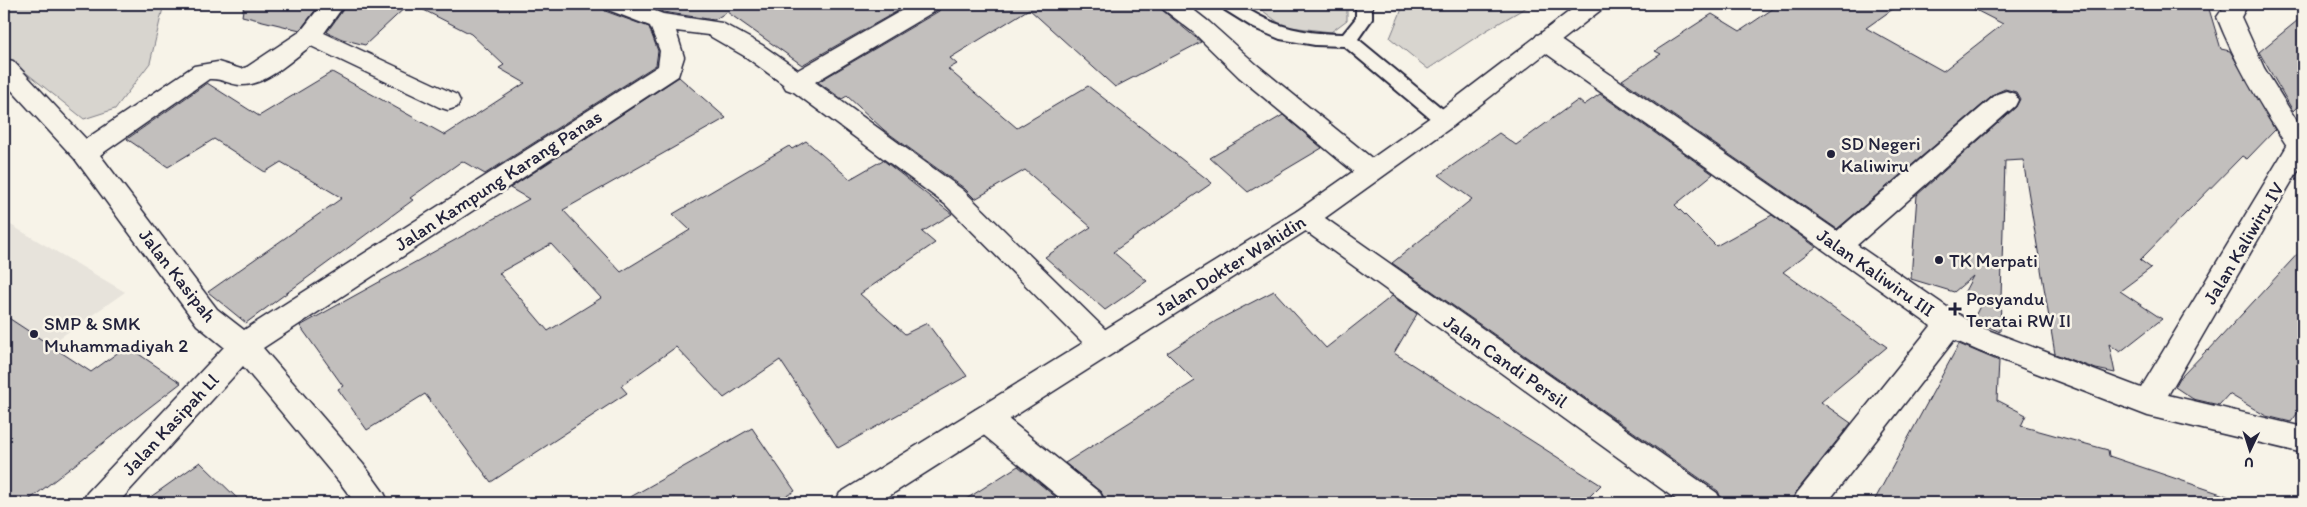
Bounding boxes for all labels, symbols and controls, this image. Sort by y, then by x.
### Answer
street label: Jalan Kampung Karang Panas [390,105,606,256]
place label: SD Negeri Kaliwiru [1841,132,1921,177]
marker: SD Negeri Kaliwiru [1825,148,1837,160]
street label: Jalan Kaliwiru IV [2198,178,2289,308]
street label: Jalan Dokter Wahidin [1151,210,1310,321]
street label: Jalan Kaliwiru III [1812,223,1939,322]
street label: Jalan Kasipah [134,224,221,327]
place label: TK Merpati [1949,249,2038,272]
marker: TK Merpati [1933,254,1945,266]
place label: Posyandu Teratai RW II [1966,287,2071,332]
marker: Posyandu Teratai RW II [1948,302,1962,316]
street label: Jalan Candi Persil [1439,310,1573,413]
place label: SMP & SMK Muhammadiyah 2 [44,312,188,357]
marker: SMP & SMK Muhammadiyah 2 [28,328,40,340]
street label: Jalan Kasipah Ll [117,368,224,480]
north arrow [2224,424,2274,474]
text: U [2244,454,2254,471]

